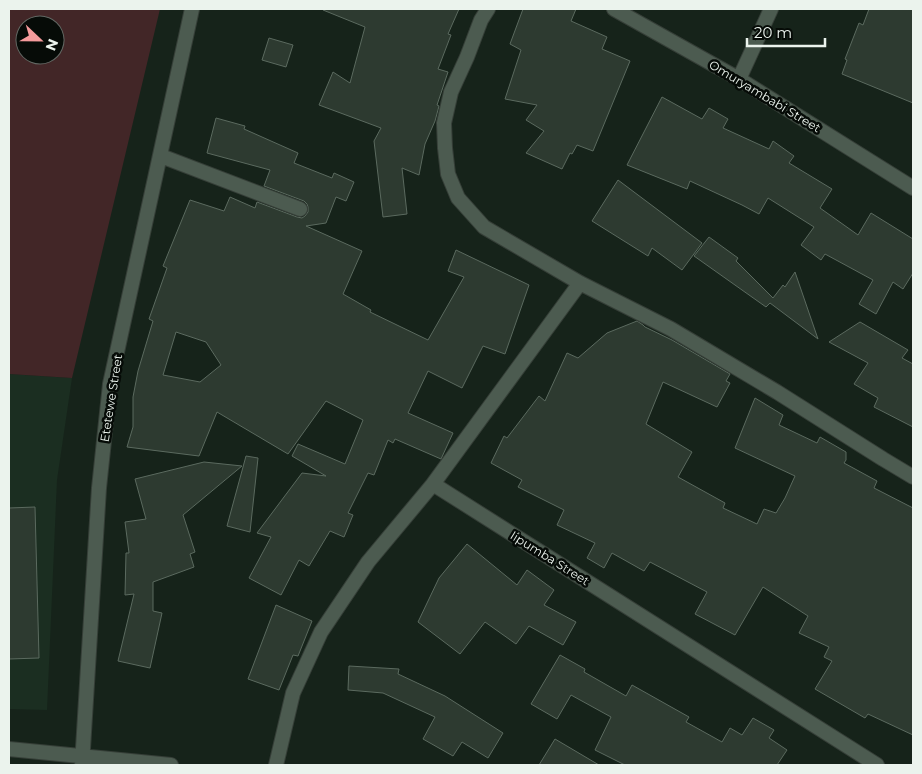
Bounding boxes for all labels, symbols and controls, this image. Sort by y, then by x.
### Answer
north arrow [15,15,65,65]
scale bar [747,15,824,47]
text: 20 m [754,23,792,42]
text: N [42,36,63,53]
street label: Omuryambabi Street [706,57,824,135]
street label: Etetewe Street [97,353,125,443]
street label: Iipumba Street [508,528,592,588]

